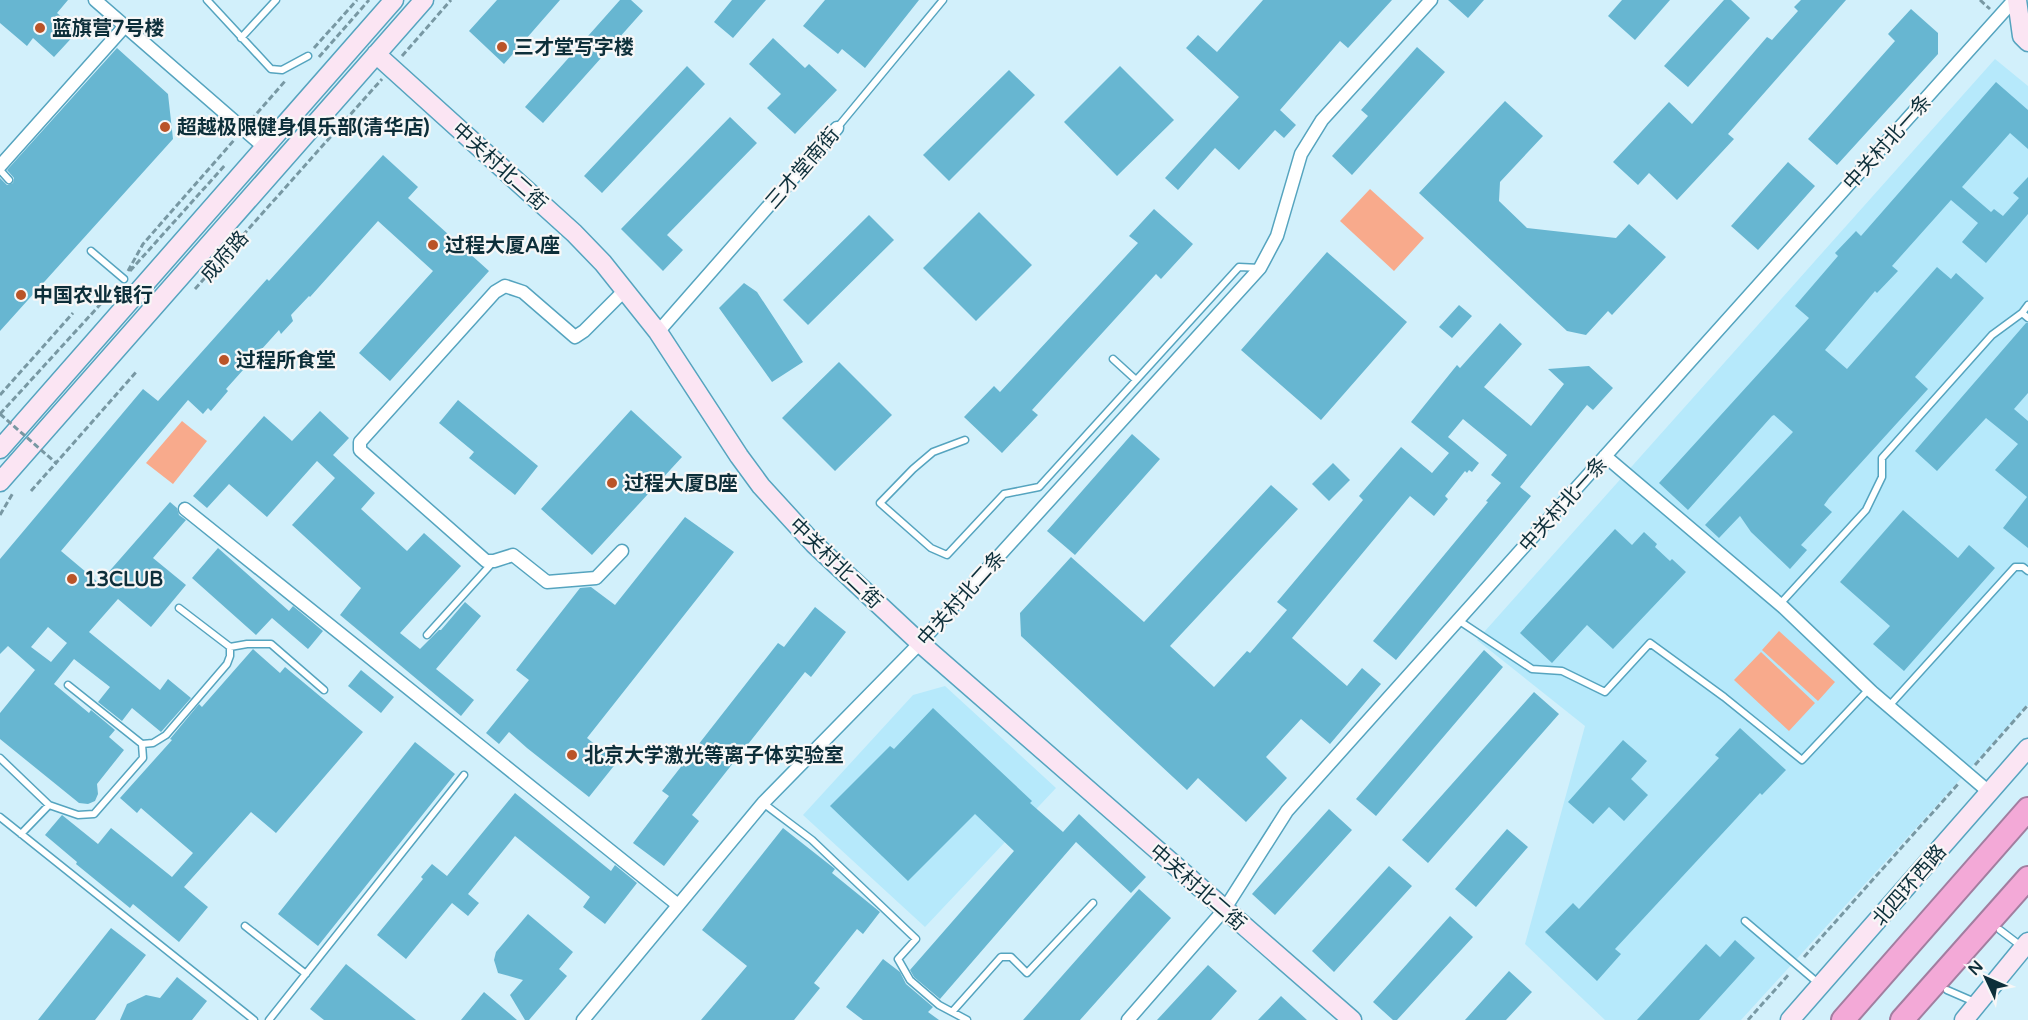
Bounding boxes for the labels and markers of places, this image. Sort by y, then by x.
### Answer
place label: 蓝旗营7号楼 [52,17,165,41]
marker: 蓝旗营7号楼 [33,21,47,35]
place label: 三才堂写字楼 [514,36,634,60]
marker: 三才堂写字楼 [495,40,509,54]
place label: 超越极限健身俱乐部(清华店) [177,116,429,140]
marker: 超越极限健身俱乐部(清华店) [158,120,172,134]
place label: 过程大厦A座 [445,234,560,258]
marker: 过程大厦A座 [426,238,440,252]
place label: 中国农业银行 [33,284,153,308]
marker: 中国农业银行 [14,288,28,302]
place label: 过程所食堂 [236,349,336,373]
marker: 过程所食堂 [217,353,231,367]
place label: 过程大厦B座 [624,472,738,496]
marker: 过程大厦B座 [605,476,619,490]
place label: 13CLUB [84,568,163,592]
marker: 13CLUB [65,572,79,586]
place label: 北京大学激光等离子体实验室 [584,744,844,768]
marker: 北京大学激光等离子体实验室 [565,748,579,762]

